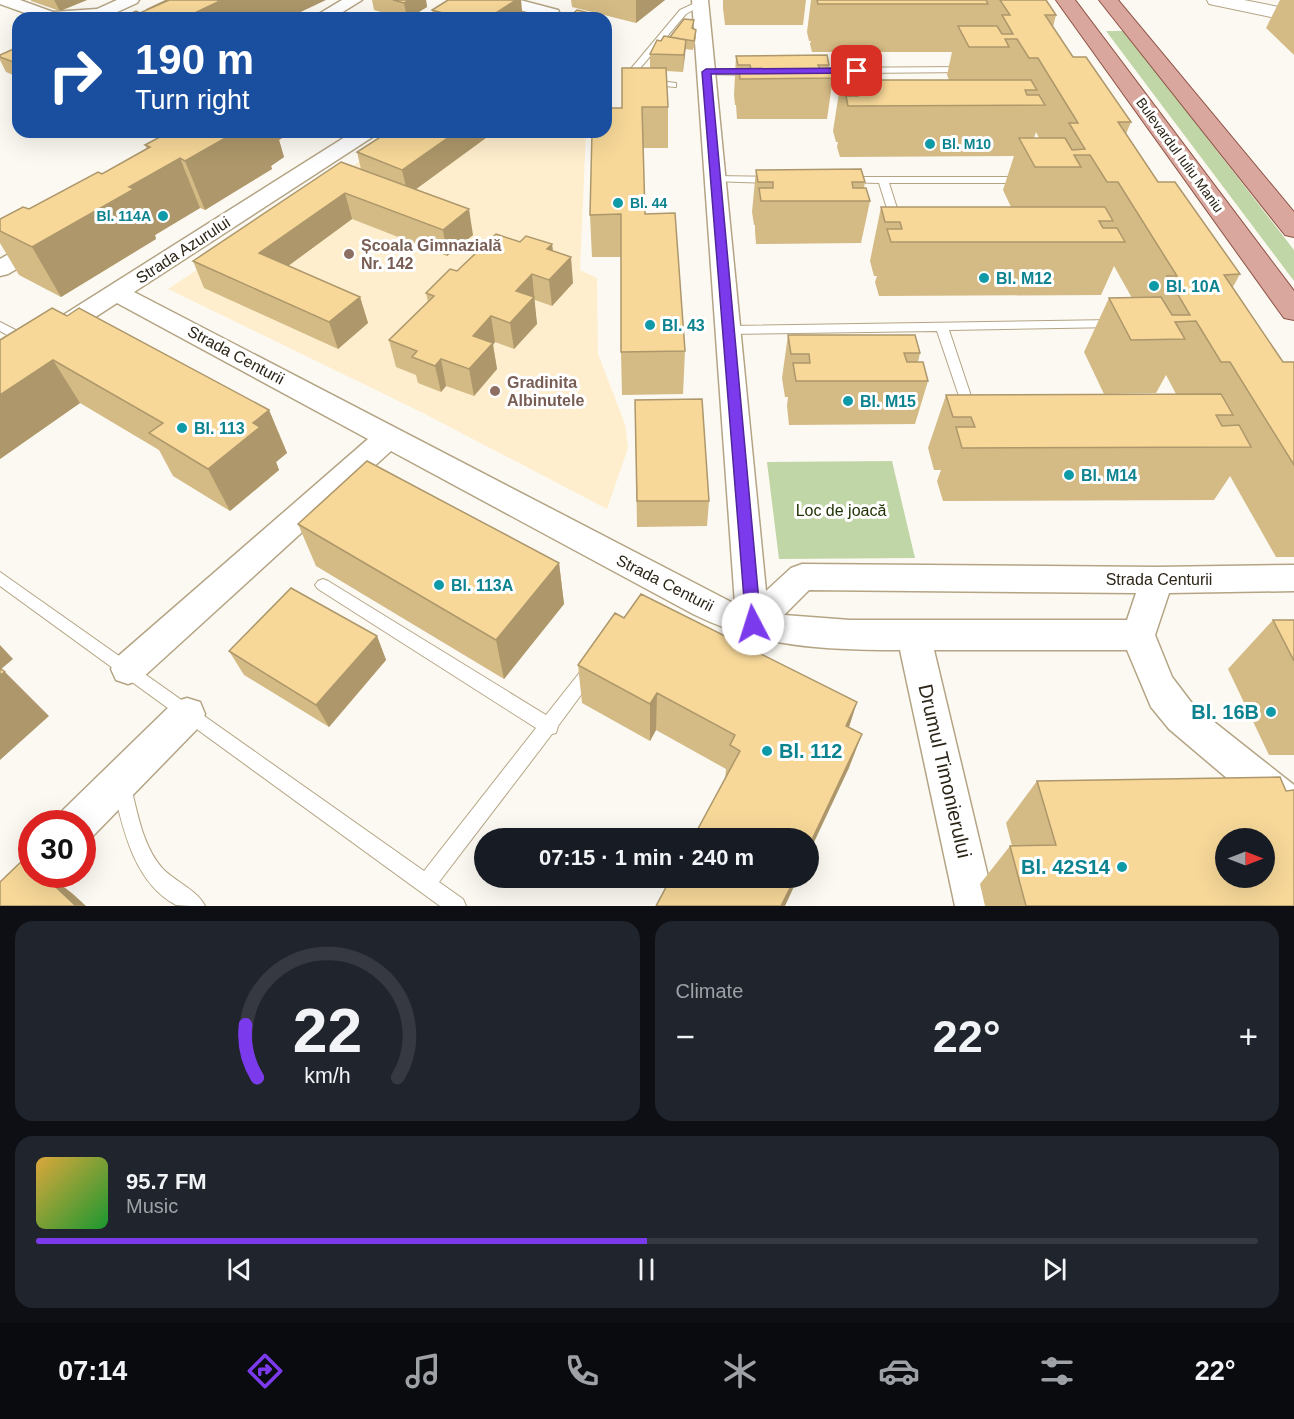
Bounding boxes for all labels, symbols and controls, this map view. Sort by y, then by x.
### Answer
icon: right [36,36,114,114]
text: 190 m [135,36,254,83]
pin [831,45,882,96]
icon: arrive [840,54,873,87]
text: Turn right [135,85,250,115]
street label: Bulevardul Iuliu Maniu [1133,95,1227,215]
place label: Bl. M10 [942,136,991,152]
marker: Bl. M10 [923,137,937,151]
place label: Bl. 44 [630,195,668,211]
marker: Bl. 44 [611,196,625,210]
place label: Bl. 114A [97,208,151,224]
marker: Bl. 114A [156,209,170,223]
street label: Strada Azurului [133,213,233,287]
place label: Școala Gimnazială Nr. 142 [361,237,502,272]
marker: Școala Gimnazială Nr. 142 [342,247,356,261]
place label: Bl. M12 [996,270,1052,287]
marker: Bl. M12 [977,271,991,285]
place label: Bl. 10A [1166,278,1221,295]
marker: Bl. 10A [1147,279,1161,293]
place label: Bl. 43 [662,317,705,334]
marker: Bl. 43 [643,318,657,332]
street label: Strada Centurii [185,322,287,388]
place label: Gradinita Albinutele [507,374,584,409]
marker: Gradinita Albinutele [488,384,502,398]
place label: Bl. M15 [860,393,916,410]
marker: Bl. M15 [841,394,855,408]
place label: Bl. 113 [194,420,245,437]
marker: Bl. 113 [175,421,189,435]
place label: Bl. M14 [1081,467,1137,484]
marker: Bl. M14 [1062,468,1076,482]
park label: Loc de joacă [796,502,886,519]
street label: Strada Centurii [614,551,716,615]
street label: Strada Centurii [1106,571,1212,588]
place label: Bl. 113A [451,577,514,594]
marker: Bl. 113A [432,578,446,592]
position arrow [721,592,785,656]
street label: Drumul Timonierului [914,682,976,860]
place label: Bl. 16B [1191,701,1259,723]
marker: Bl. 16B [1264,705,1278,719]
place label: Bl. 112 [779,740,842,762]
marker: Bl. 112 [760,744,774,758]
speed limit sign: 30 [18,810,96,888]
north arrow [1215,828,1275,888]
map controls [1215,828,1275,888]
text: 07:15 · 1 min · 240 m [539,845,754,870]
place label: Bl. 42S14 [1021,856,1111,878]
marker: Bl. 42S14 [1115,860,1129,874]
text: Climate [676,980,743,1002]
text: 22 [293,996,362,1065]
text: 22° [933,1011,1001,1062]
text: − [676,1018,695,1055]
text: + [1239,1018,1258,1055]
text: km/h [304,1064,350,1088]
text: 95.7 FM [126,1169,207,1194]
text: Music [126,1195,178,1217]
icon: previous [223,1253,256,1286]
icon: pause [630,1253,663,1286]
icon: next [1038,1253,1071,1286]
icon: directions [244,1350,286,1392]
icon: music [402,1350,444,1392]
icon: phone [561,1350,603,1392]
icon: climate [719,1350,761,1392]
icon: car [878,1350,920,1392]
icon: filters [1036,1350,1078,1392]
text: 07:14 [58,1356,127,1386]
text: 22° [1195,1356,1236,1386]

